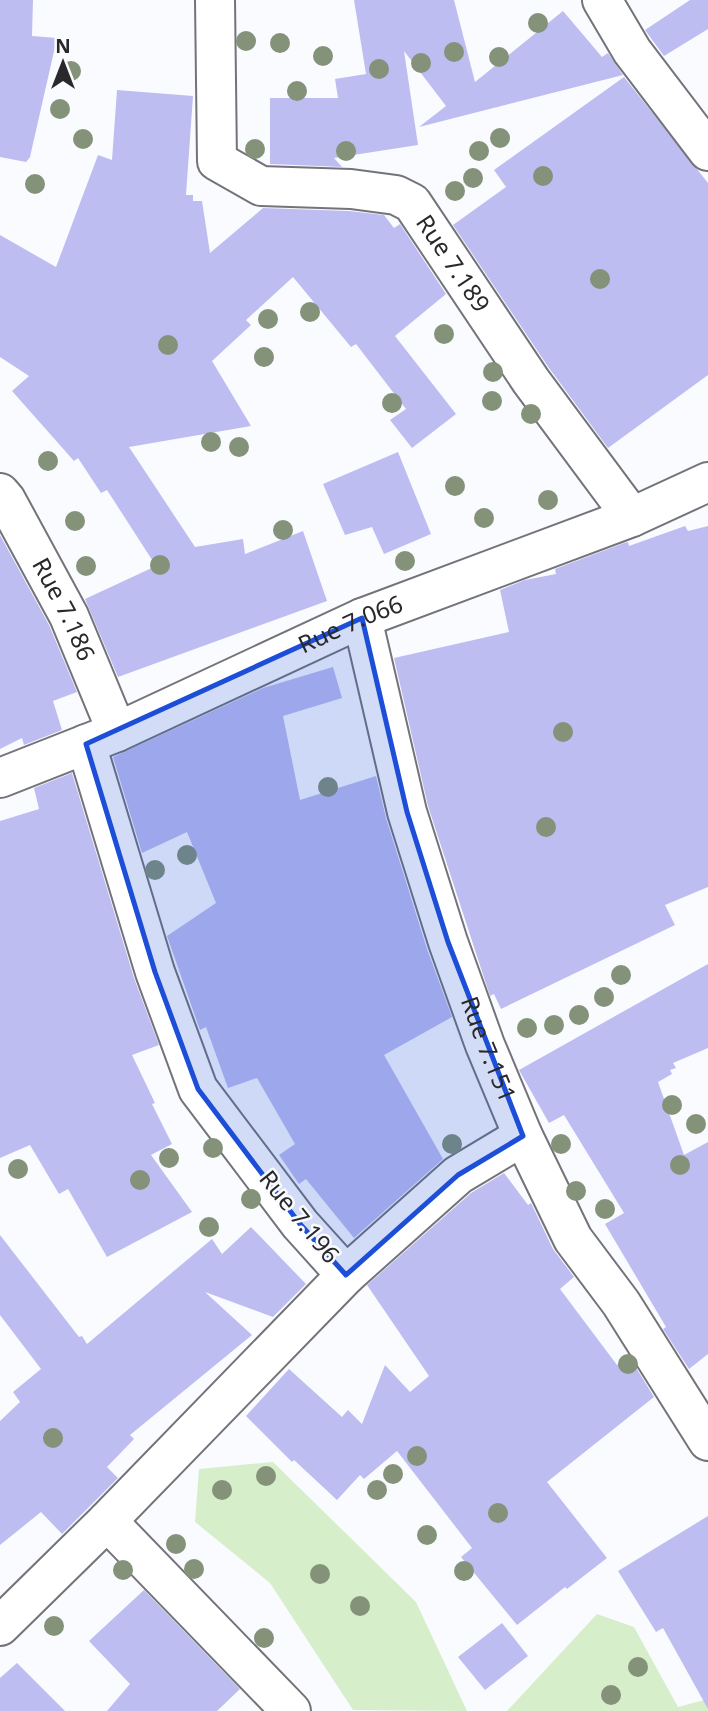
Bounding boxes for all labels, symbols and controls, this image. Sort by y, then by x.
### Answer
north arrow [28,28,98,98]
text: N [55,33,71,59]
street label: Rue 7.189 [409,208,498,318]
street label: Rue 7.186 [25,551,104,665]
street label: Rue 7.066 [292,586,407,660]
street label: Rue 7.151 [454,991,525,1107]
street label: Rue 7.196 [252,1163,348,1270]

